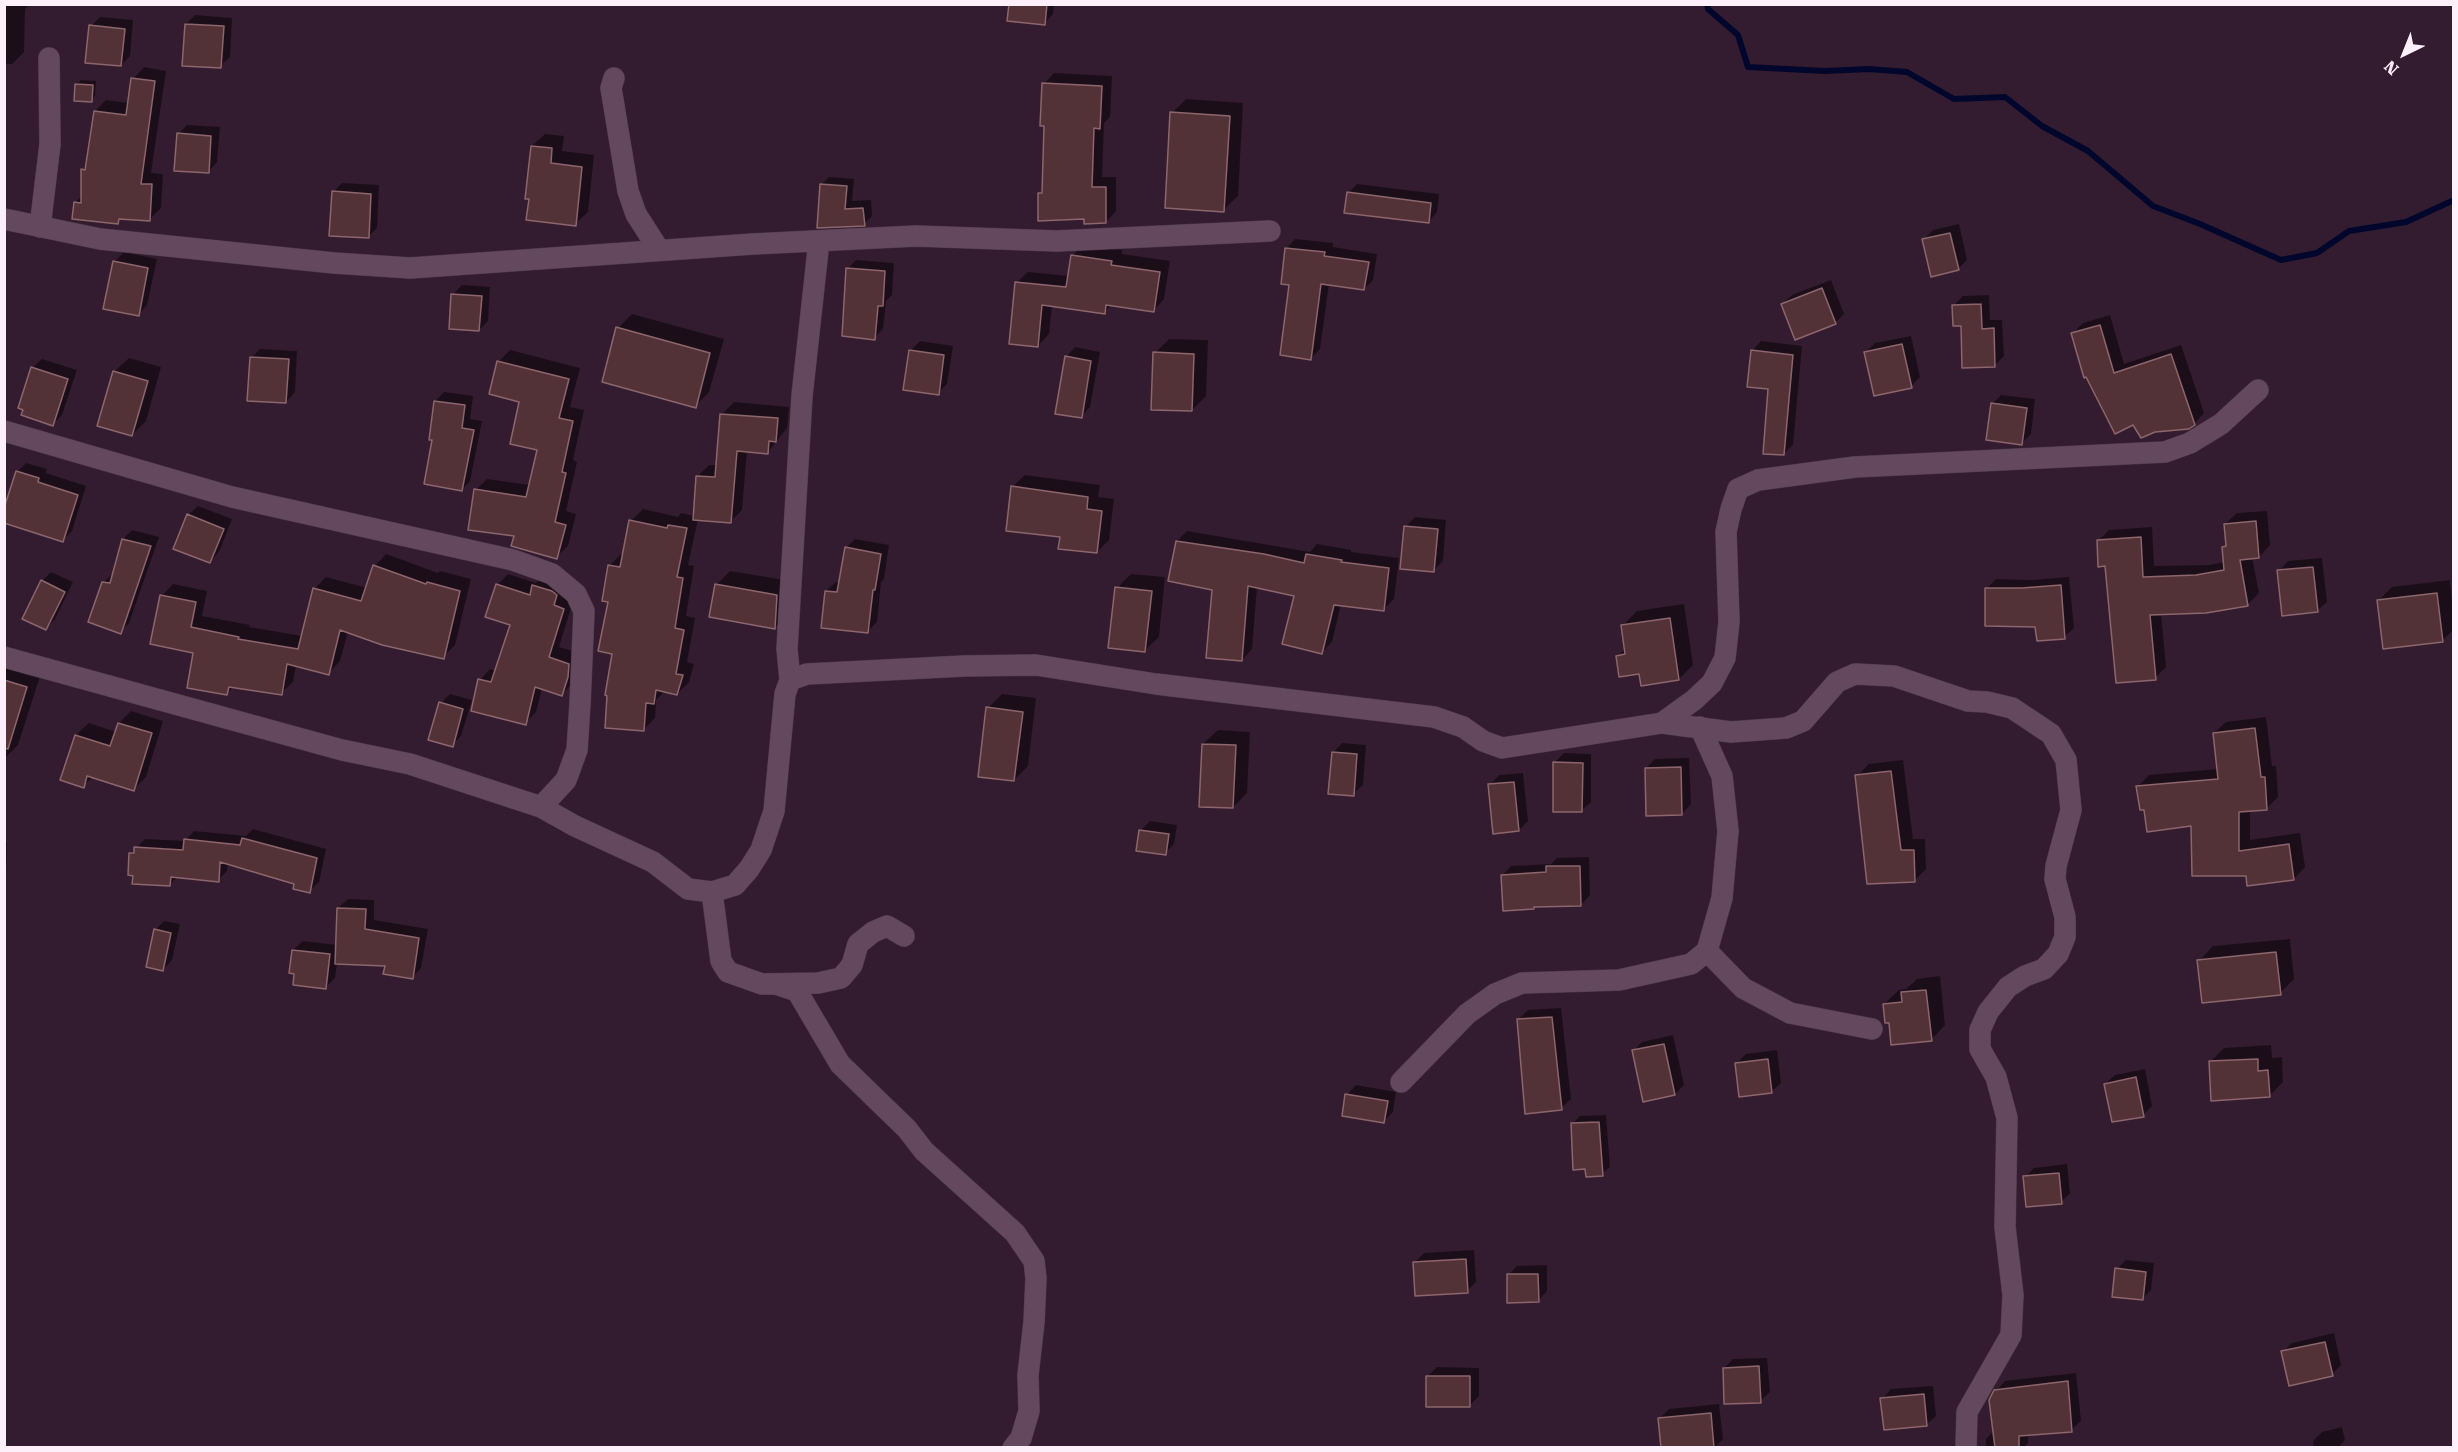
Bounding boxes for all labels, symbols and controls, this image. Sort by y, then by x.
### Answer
north arrow [2374,24,2434,84]
text: N [2380,56,2402,79]

